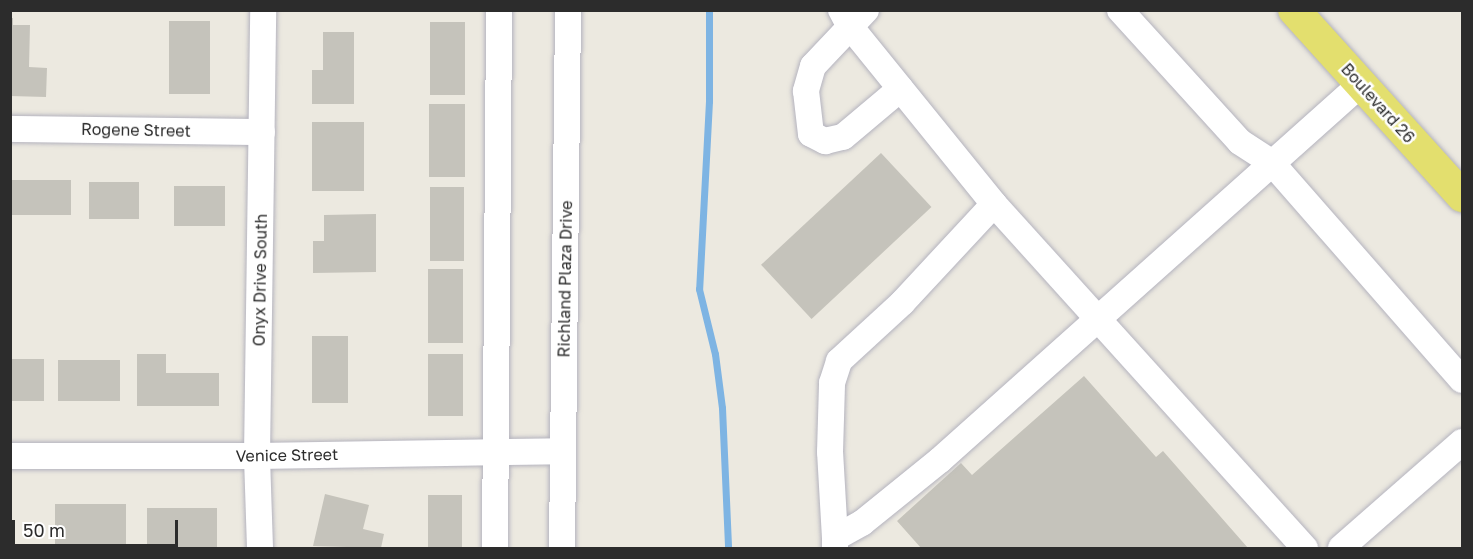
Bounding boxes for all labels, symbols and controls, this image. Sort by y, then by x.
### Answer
street label: Boulevard 26 [1337,59,1419,147]
street label: Rogene Street [81,119,191,141]
street label: Richland Plaza Drive [554,200,576,358]
street label: Onyx Drive South [249,213,271,347]
street label: Venice Street [236,445,338,465]
scale bar [15,508,182,546]
text: 50 m [23,519,65,541]

